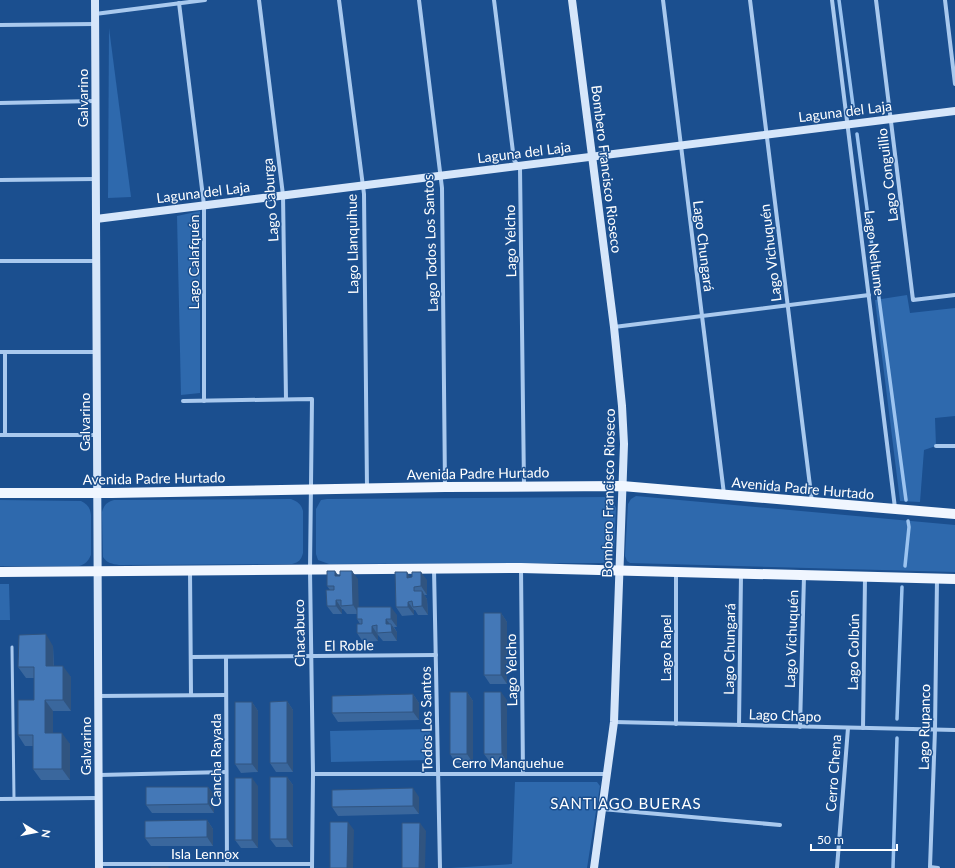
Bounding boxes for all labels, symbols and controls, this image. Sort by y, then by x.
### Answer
street label: Galvarino [74,69,91,127]
street label: Bombero Francisco Rioseco [588,84,626,254]
street label: Laguna del Laja [797,97,893,125]
street label: Lago Conguillio [873,127,901,223]
street label: Laguna del Laja [476,138,572,166]
street label: Lago Caburga [259,157,281,242]
street label: Lago Todos Los Santos [419,174,441,312]
street label: Laguna del Laja [155,178,251,206]
street label: Lago Llanquihue [343,194,361,294]
street label: Lago Chungará [690,199,718,293]
street label: Lago Vichuquén [756,203,784,303]
street label: Lago Yelcho [501,204,519,277]
street label: Lago Neltume [861,209,889,297]
street label: Lago Calafquén [185,215,202,309]
street label: Galvarino [76,393,93,451]
street label: Bombero Francisco Rioseco [598,408,618,578]
street label: Avenida Padre Hurtado [406,463,550,483]
street label: Avenida Padre Hurtado [82,468,226,488]
street label: Avenida Padre Hurtado [731,473,875,503]
street label: Lago Vichuquén [781,590,801,688]
street label: Chacabuco [290,599,308,667]
street label: Lago Chungará [720,603,738,695]
street label: Lago Colbún [844,613,862,691]
street label: Lago Rapel [657,614,674,682]
street label: Lago Yelcho [502,633,520,706]
street label: El Roble [324,636,374,654]
street label: Todos Los Santos [417,666,435,772]
street label: Lago Rupanco [915,684,933,770]
street label: Lago Chapo [748,705,822,725]
street label: Cancha Rayada [207,713,224,807]
street label: Galvarino [77,717,94,775]
street label: Cerro Chena [822,734,844,812]
street label: Cerro Manquehue [452,754,564,771]
district label: SANTIAGO BUERAS [550,794,702,812]
north arrow [16,812,56,852]
scale bar [811,826,897,852]
text: N [39,829,53,839]
text: 50 m [817,832,844,847]
street label: Isla Lennox [171,845,239,862]

